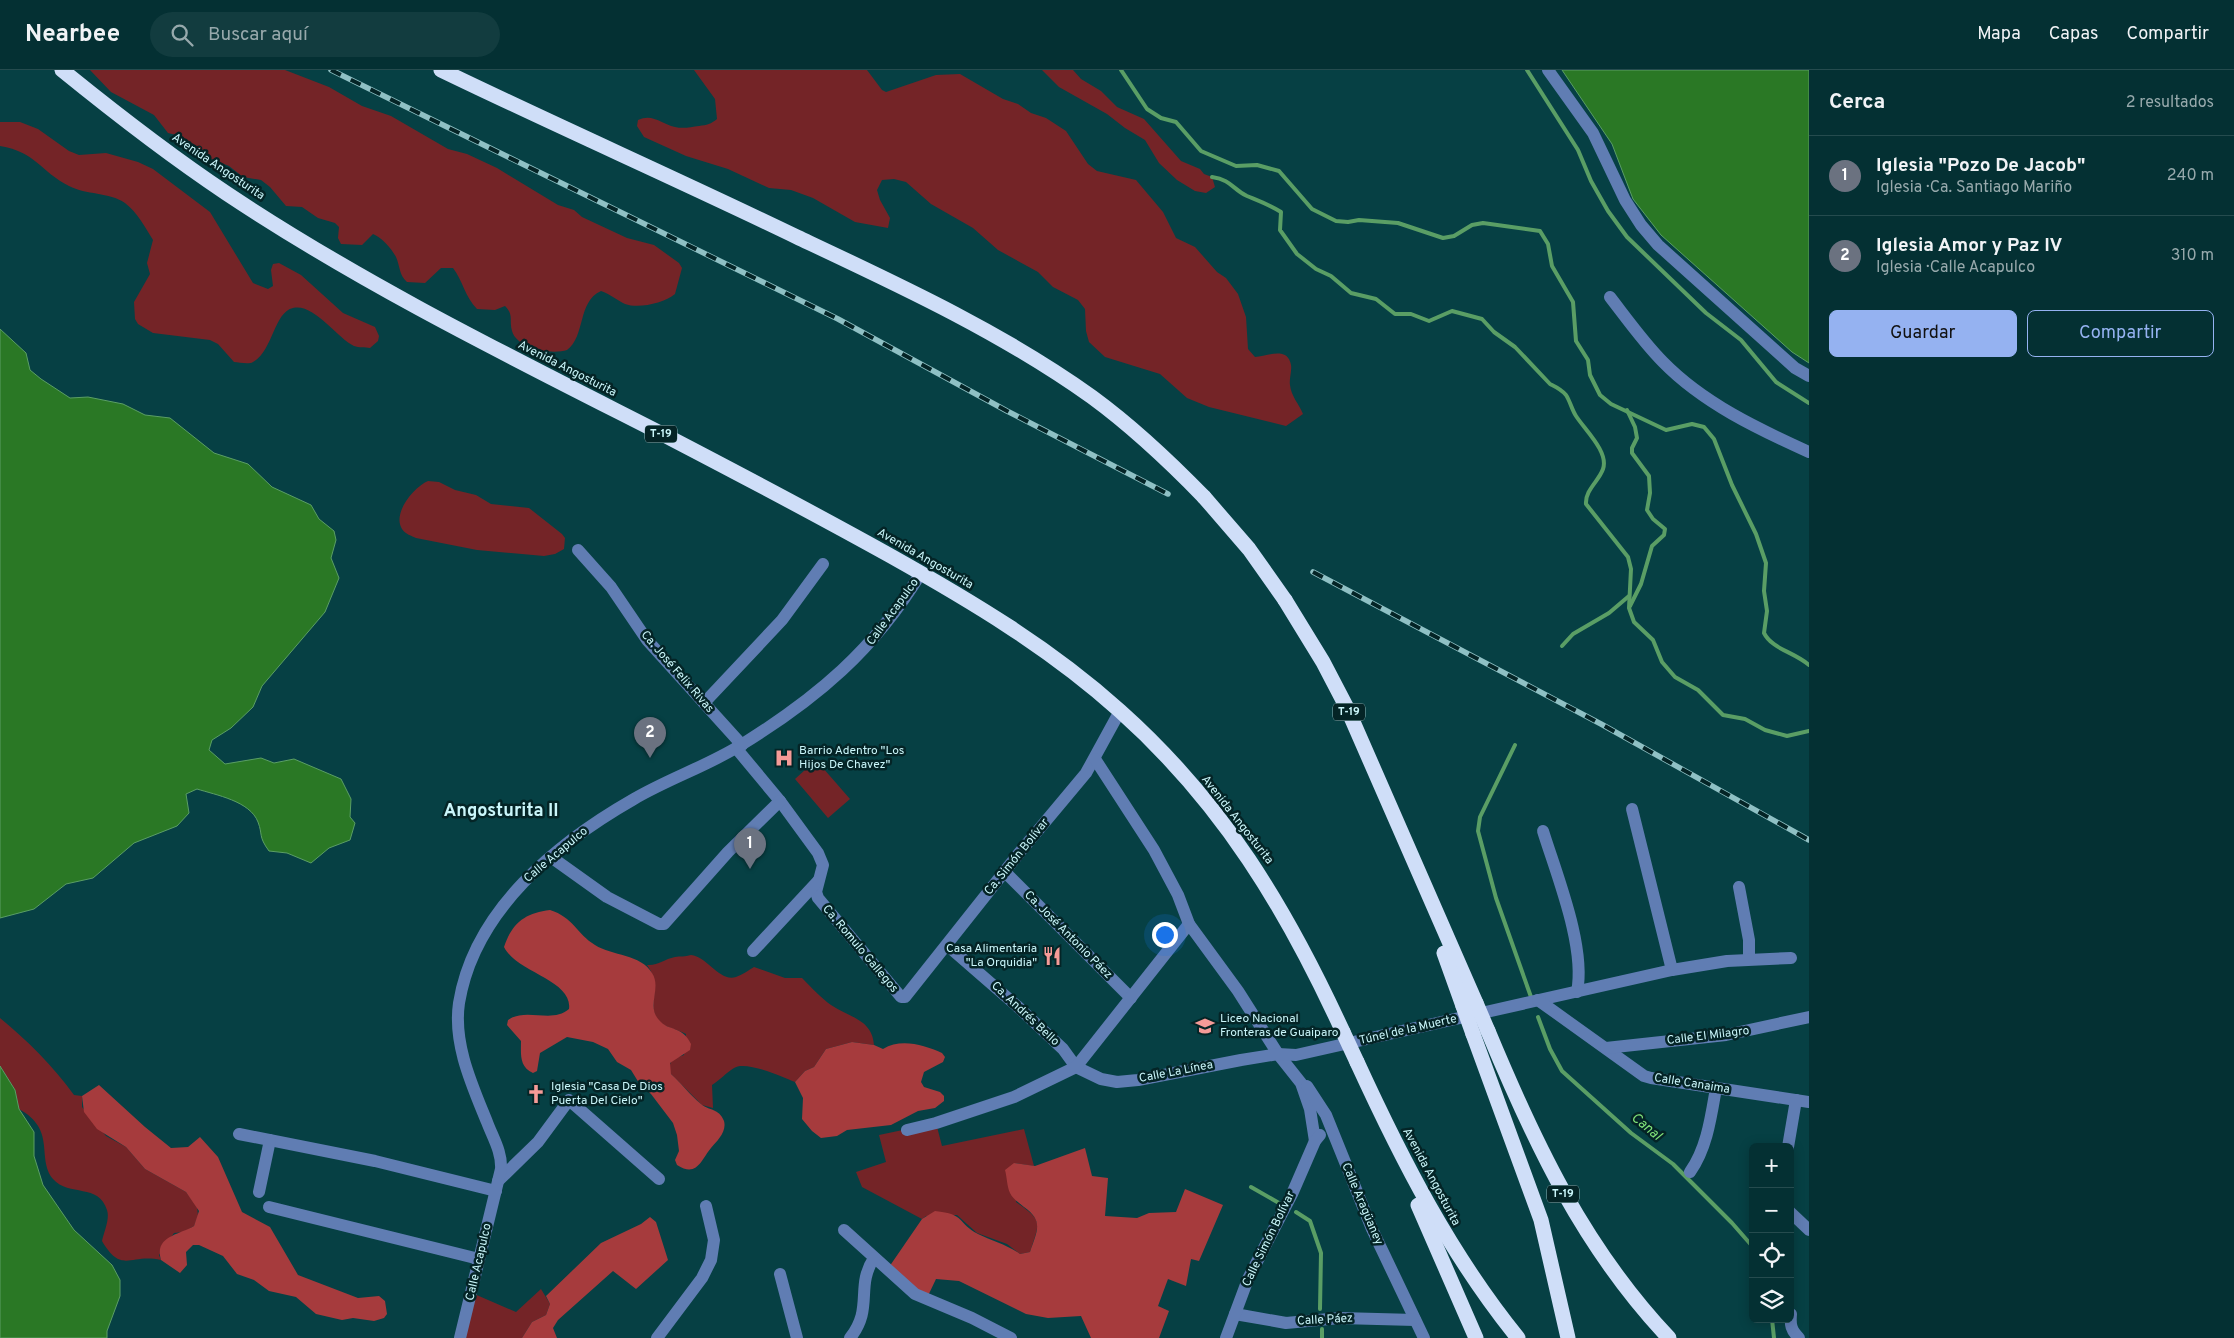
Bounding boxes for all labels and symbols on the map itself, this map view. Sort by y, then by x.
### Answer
street label: Avenida Angosturita [168,130,268,204]
street label: Avenida Angosturita [515,337,619,401]
road number: T-19 [645,426,677,442]
street label: Avenida Angosturita [874,525,976,593]
street label: Calle Acapulco [863,575,923,649]
street label: Ca. José Felix Rivas [637,628,717,716]
road number: T-19 [1333,704,1365,720]
pin: 2 [634,717,666,758]
place label: Barrio Adentro "Los Hijos De Chavez" [799,743,904,773]
hospital icon: Barrio Adentro "Los Hijos De Chavez" [773,747,795,769]
street label: Avenida Angosturita [1197,772,1277,868]
district label: Angosturita II [443,800,559,823]
street label: Ca. Simón Bolívar [981,815,1053,899]
street label: Calle Acapulco [521,823,592,887]
pin: 1 [734,828,766,869]
street label: Ca. José Antonio Páez [1020,887,1116,983]
street label: Ca. Romulo Gallegos [819,902,901,996]
your location [1152,922,1178,948]
place label: Casa Alimentaria "La Orquidia" [946,941,1037,971]
restaurant icon: Casa Alimentaria "La Orquidia" [1041,945,1063,967]
street label: Ca. Andrés Bello [987,978,1063,1050]
place label: Liceo Nacional Fronteras de Guaiparo [1220,1011,1339,1041]
street label: Túnel de la Muerte [1358,1011,1458,1049]
school or university icon: Liceo Nacional Fronteras de Guaiparo [1194,1015,1216,1037]
street label: Calle El Milagro [1666,1023,1750,1049]
street label: Calle La Línea [1138,1057,1214,1087]
street label: Calle Canaima [1653,1070,1731,1098]
place label: Iglesia "Casa De Dios Puerta Del Cielo" [551,1079,663,1109]
church icon: Iglesia "Casa De Dios Puerta Del Cielo" [525,1083,547,1105]
water label: Canal [1627,1109,1666,1145]
street label: Avenida Angosturita [1398,1125,1464,1229]
street label: Calle Aragüaney [1337,1161,1387,1247]
road number: T-19 [1547,1186,1579,1202]
street label: Calle Simón Bolívar [1239,1188,1299,1289]
street label: Calle Acapulco [462,1221,496,1302]
street label: Calle Páez [1297,1311,1353,1329]

